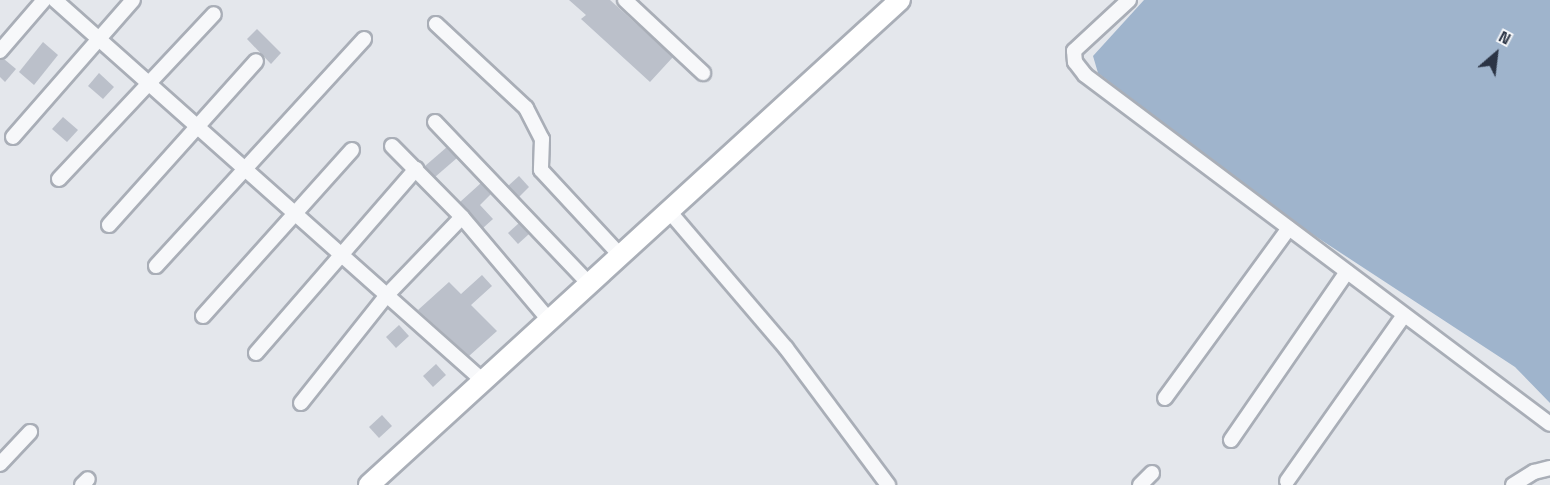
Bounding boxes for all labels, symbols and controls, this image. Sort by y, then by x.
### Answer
north arrow [1466,24,1526,84]
text: N [1495,26,1514,49]

